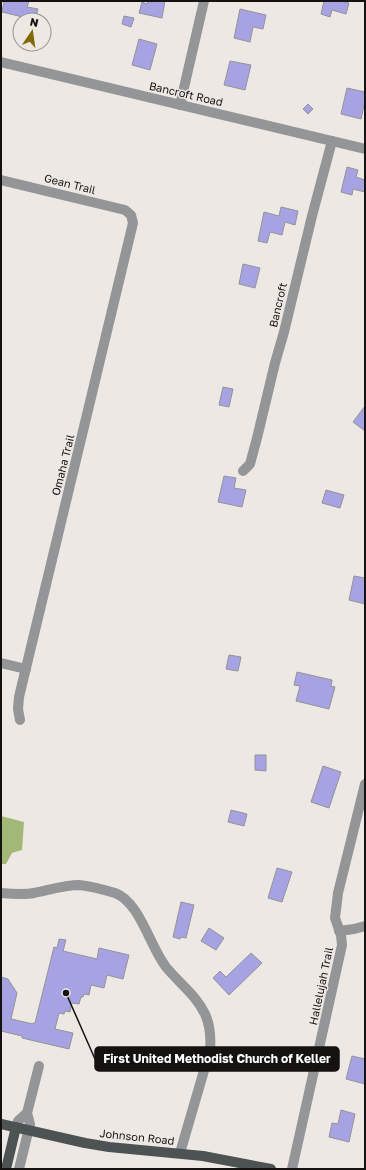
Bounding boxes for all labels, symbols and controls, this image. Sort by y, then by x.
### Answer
north arrow [12,12,52,52]
text: N [29,14,40,29]
street label: Bancroft Road [148,79,224,108]
street label: Gean Trail [43,171,98,196]
street label: Bancroft [266,281,289,329]
street label: Omaha Trail [49,433,76,497]
street label: Hallelujah Trail [306,945,335,1026]
callout: First United Methodist Church of Keller [95,1047,339,1071]
text: First United Methodist Church of Keller [103,1051,331,1066]
street label: Johnson Road [99,1126,175,1147]

